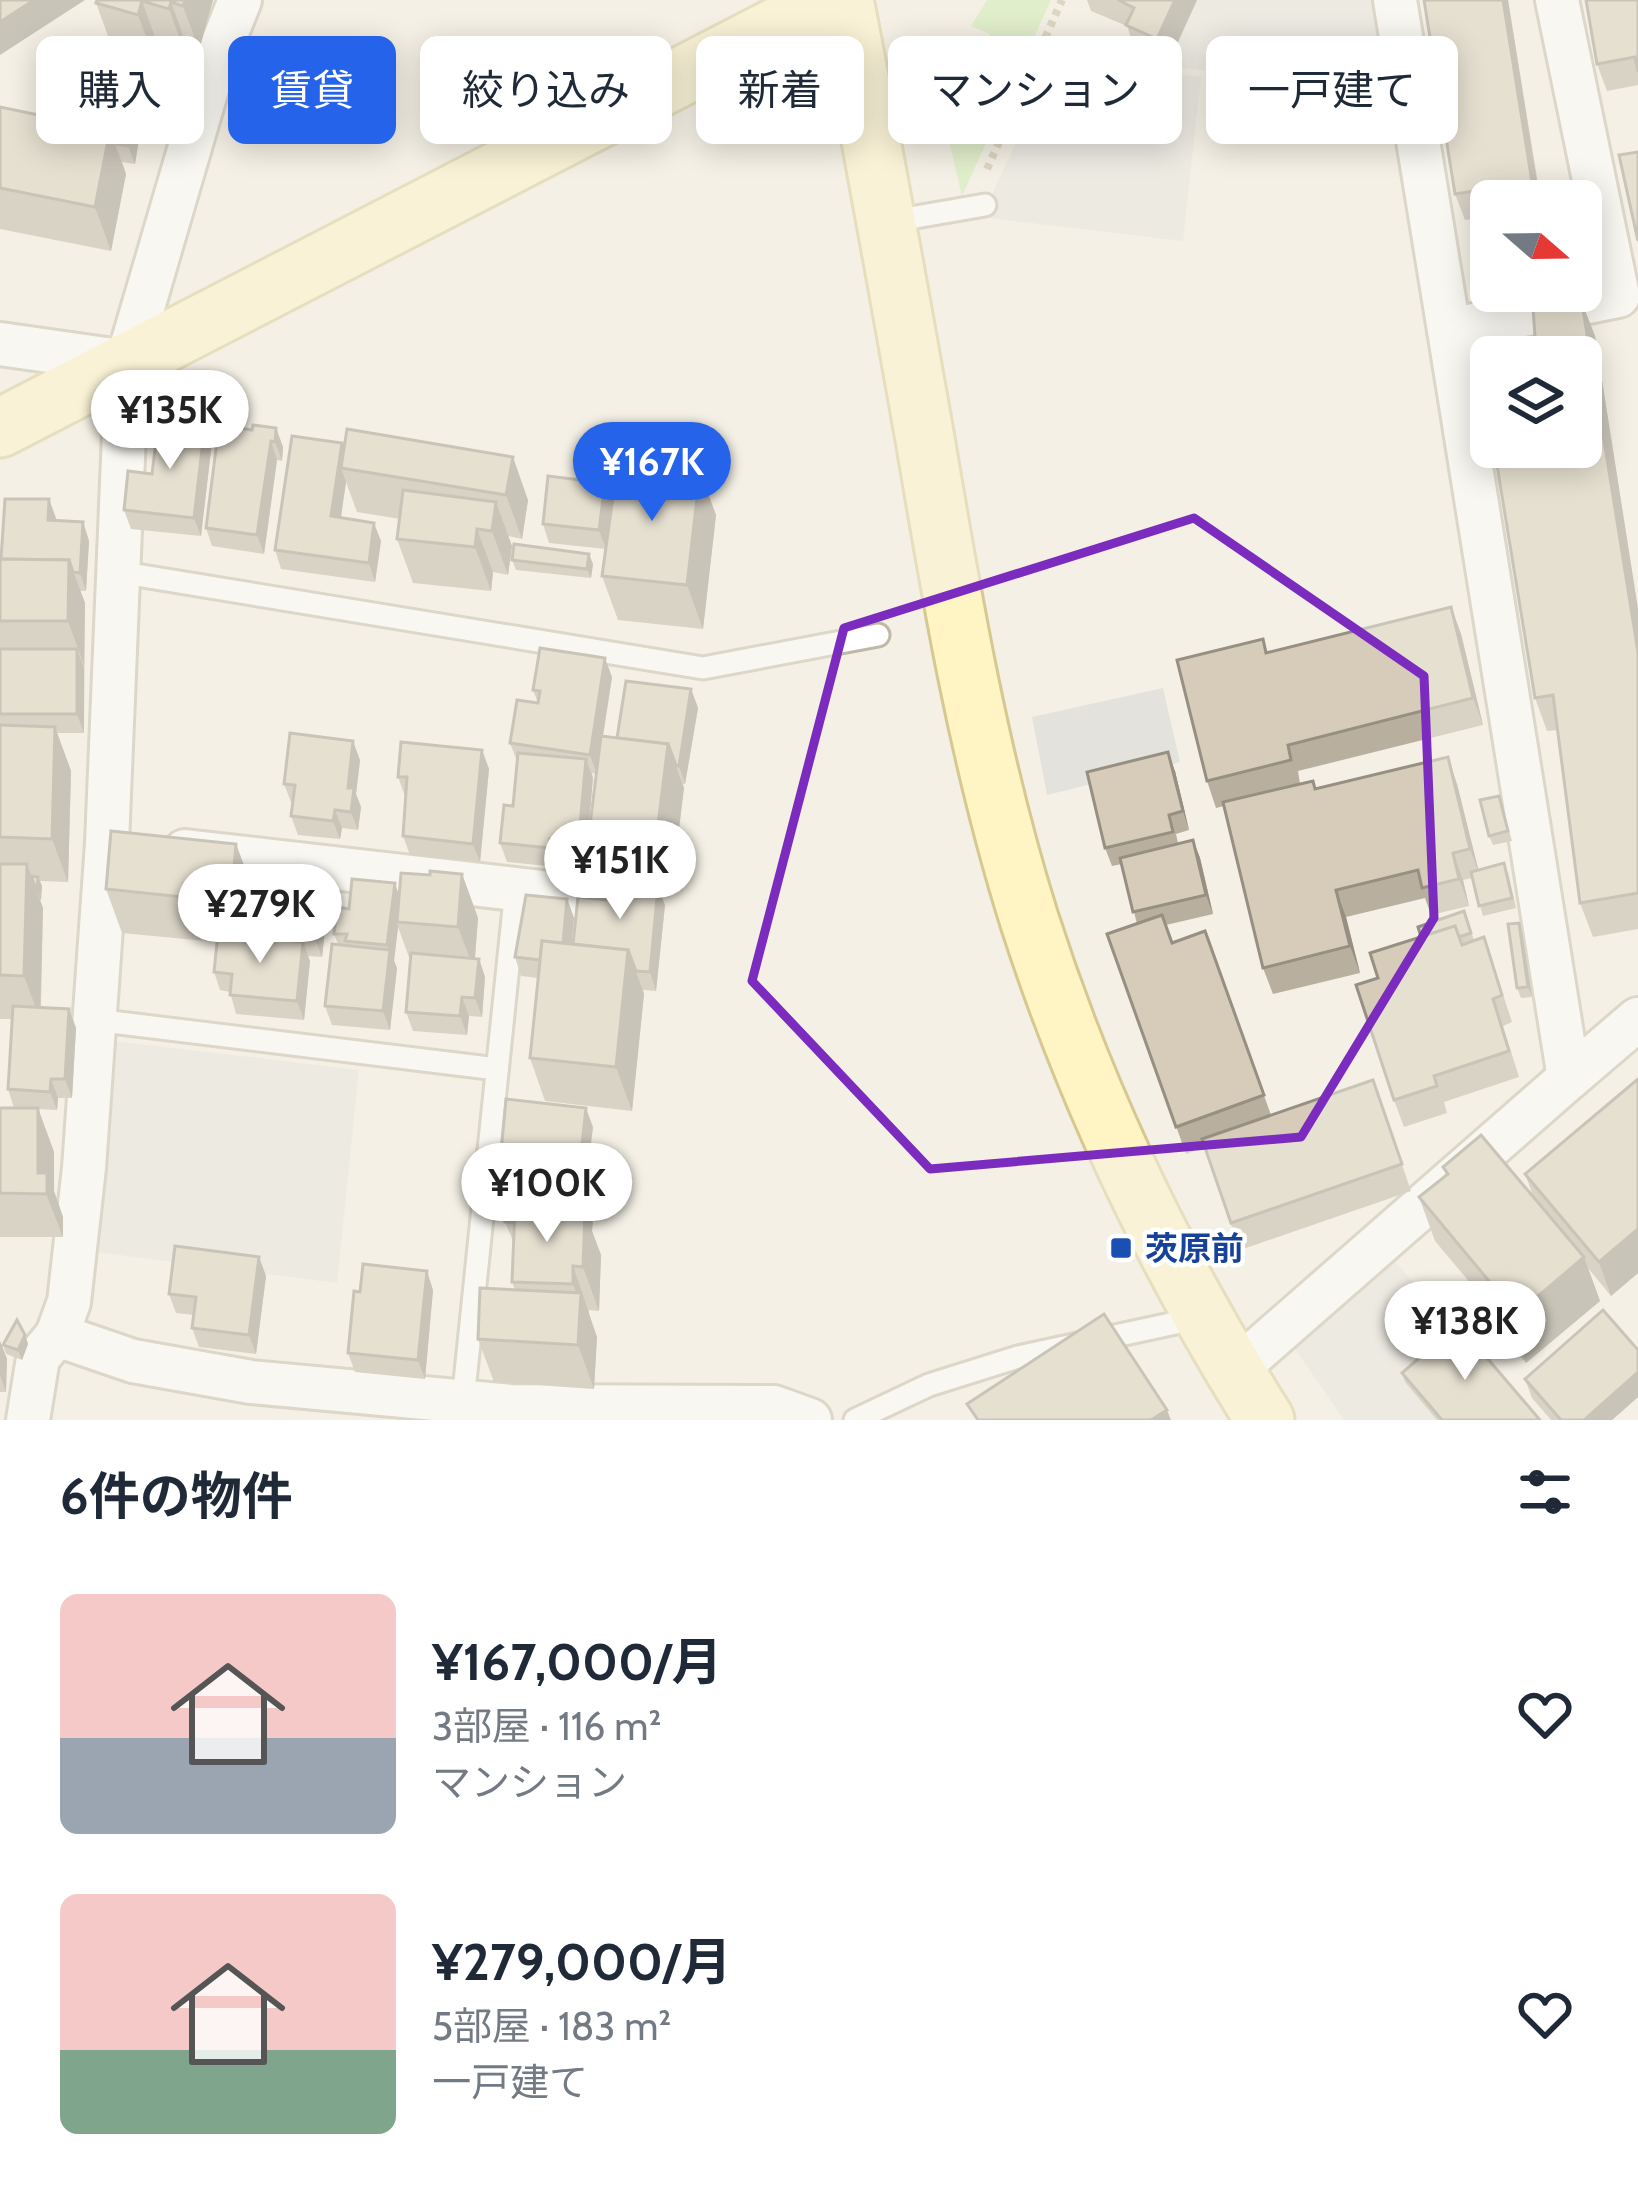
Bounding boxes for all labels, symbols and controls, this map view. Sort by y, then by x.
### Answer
chip: 購入 [36,36,204,144]
chip: 賃貸 [228,36,396,144]
chip: 絞り込み [420,36,672,144]
chip: 新着 [696,36,864,144]
chip: マンション [888,36,1182,144]
chip: 一戸建て [1206,36,1458,144]
north arrow [1470,180,1602,312]
map controls [1470,180,1602,468]
button: layers [1470,336,1602,468]
pin: ¥135K [86,370,254,472]
text: ¥135K [118,385,222,433]
pin: ¥167K [568,422,736,524]
text: ¥167K [600,437,704,485]
pin: ¥151K [536,820,704,922]
text: ¥151K [571,835,669,883]
pin: ¥279K [176,864,344,966]
text: ¥279K [205,879,315,927]
pin: ¥100K [463,1143,631,1245]
text: ¥100K [488,1158,606,1206]
place label: 茨原前 [1145,1228,1244,1268]
marker: 茨原前 [1108,1235,1134,1261]
pin: ¥138K [1381,1281,1549,1383]
text: ¥138K [1412,1296,1518,1344]
icon: filters [1512,1459,1578,1525]
text: 6件の物件 [60,1465,293,1527]
text: ¥167,000/月 [432,1631,723,1693]
icon: home [156,1642,300,1786]
icon: heart [1512,1681,1578,1747]
text: 3部屋 · 116 m² [432,1702,661,1750]
text: マンション [432,1758,627,1806]
text: ¥279,000/月 [432,1931,732,1993]
icon: home [156,1942,300,2086]
icon: heart [1512,1981,1578,2047]
text: 5部屋 · 183 m² [432,2002,671,2050]
text: 一戸建て [432,2058,588,2106]

